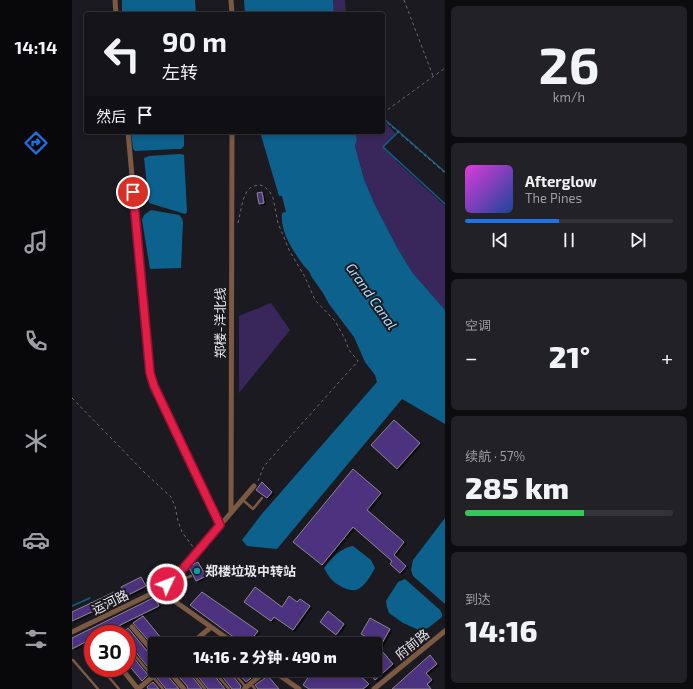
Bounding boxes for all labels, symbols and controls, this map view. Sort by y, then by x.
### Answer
text: 90 m [162,24,227,58]
icon: left [96,28,148,80]
text: 26 [539,32,599,94]
text: 14:14 [14,36,58,58]
text: 左转 [162,61,198,83]
text: km/h [553,89,585,105]
icon: arrive [134,104,156,126]
text: 然后 [96,107,126,125]
icon: directions [22,129,50,157]
text: Afterglow [525,172,597,190]
pin [116,175,150,209]
icon: arrive [122,181,144,203]
text: The Pines [525,190,582,206]
icon: music [22,228,50,256]
icon: previous [489,229,511,251]
icon: pause [558,229,580,251]
icon: next [627,229,649,251]
water label: Grand Canal [343,259,401,333]
street label: 郑楼-洋北线 [212,288,228,358]
text: 空调 [465,317,491,333]
icon: phone [22,327,50,355]
text: 21° [549,338,590,374]
text: − [465,344,478,370]
text: + [661,344,673,370]
icon: climate [22,427,50,455]
text: 续航 · 57% [465,448,525,464]
text: 285 km [465,469,569,505]
icon: car [22,526,50,554]
position arrow [146,563,188,605]
place label: 郑楼垃圾中转站 [205,563,296,579]
marker: 郑楼垃圾中转站 [192,566,202,576]
street label: 运河路 [89,586,131,618]
text: 到达 [465,591,491,607]
text: 14:16 [465,612,538,648]
icon: filters [22,625,50,653]
speed limit sign: 30 [84,625,136,677]
street label: 府前路 [392,626,432,662]
text: 14:16 · 2 分钟 · 490 m [193,648,337,666]

